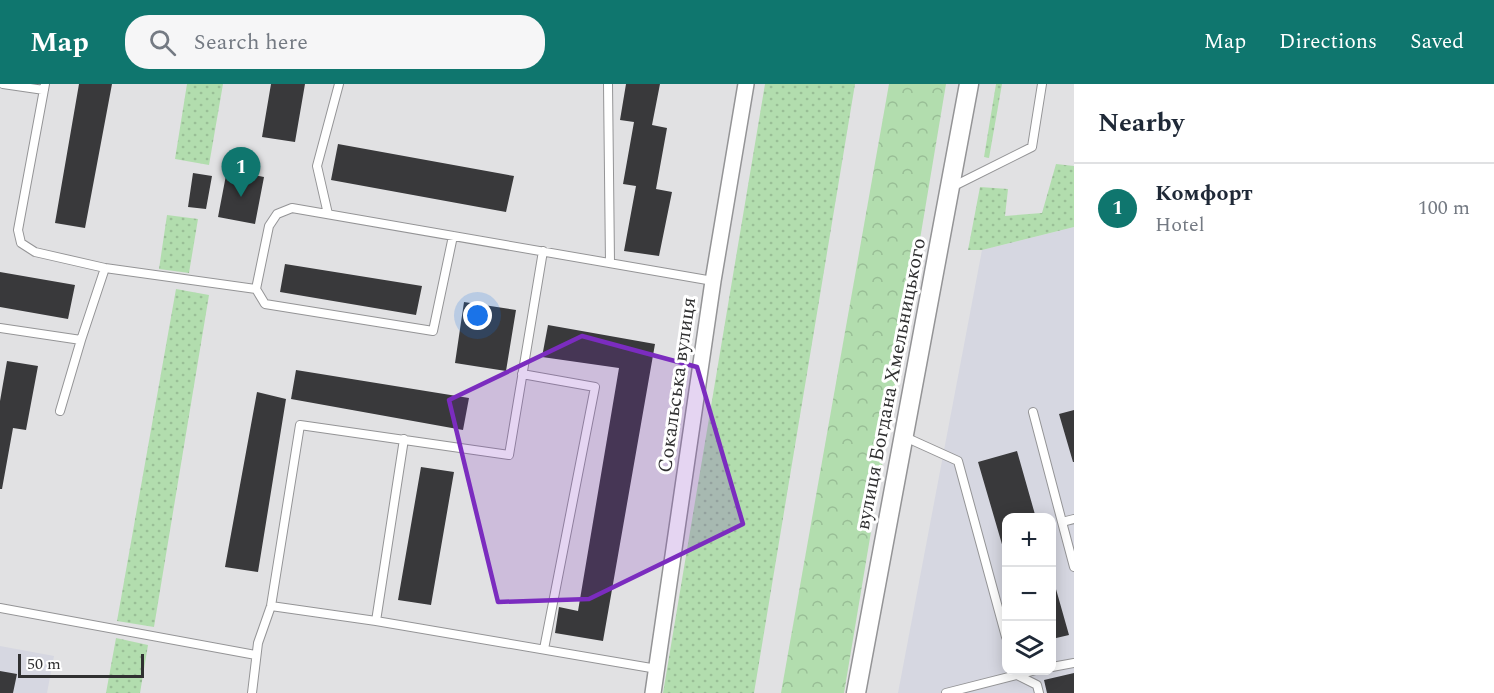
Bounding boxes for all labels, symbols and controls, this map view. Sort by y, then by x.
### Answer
search box [125,15,545,69]
text: Map [30,21,89,64]
icon: search [146,26,179,59]
text: Search here [194,26,308,59]
text: Map [1204,26,1246,58]
text: Directions [1279,26,1377,58]
text: Saved [1410,26,1464,58]
text: Nearby [1098,103,1184,143]
pin: 1 [222,147,260,197]
text: Комфорт [1155,177,1253,210]
text: 1 [1112,193,1123,223]
text: 100 m [1418,193,1470,223]
text: Hotel [1155,210,1205,240]
street label: вулиця Богдана Хмельницького [848,235,934,533]
street label: Сокальська вулиця [650,295,704,475]
your location [463,301,492,330]
map controls [1002,513,1056,675]
button: + [1002,513,1056,567]
button: − [1002,567,1056,621]
button: layers [1002,621,1056,675]
scale bar [18,651,144,678]
text: 50 m [27,652,61,676]

